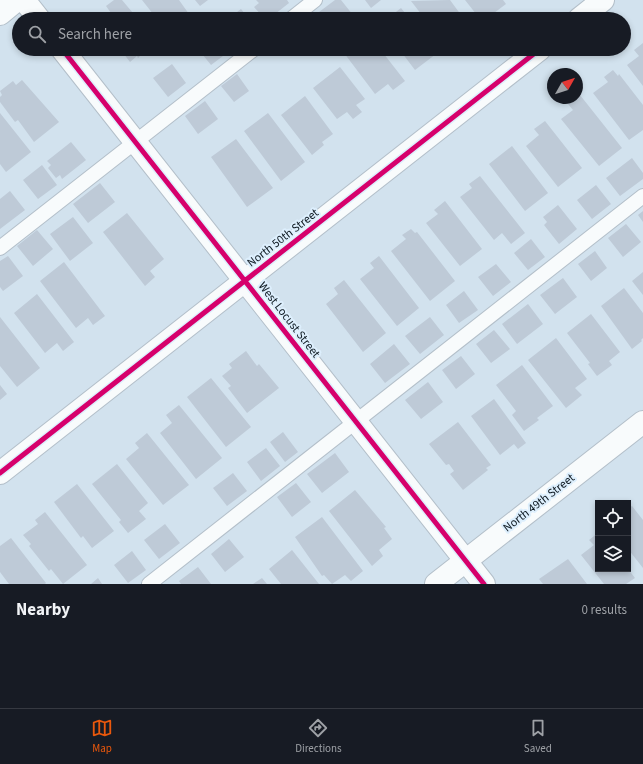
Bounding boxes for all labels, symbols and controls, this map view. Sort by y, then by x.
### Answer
search box [12,12,631,56]
icon: search [26,23,48,45]
text: Search here [58,24,132,45]
north arrow [547,68,583,104]
street label: North 50th Street [244,205,322,271]
street label: West Locust Street [254,278,324,362]
street label: North 49th Street [500,470,578,536]
map controls [595,500,631,572]
button: locate [595,500,631,536]
button: layers [595,536,631,572]
text: Nearby [16,598,70,622]
text: 0 results [582,601,627,619]
tab: Map [91,717,113,756]
tab: Directions [295,717,342,756]
tab: Saved [524,717,552,756]

